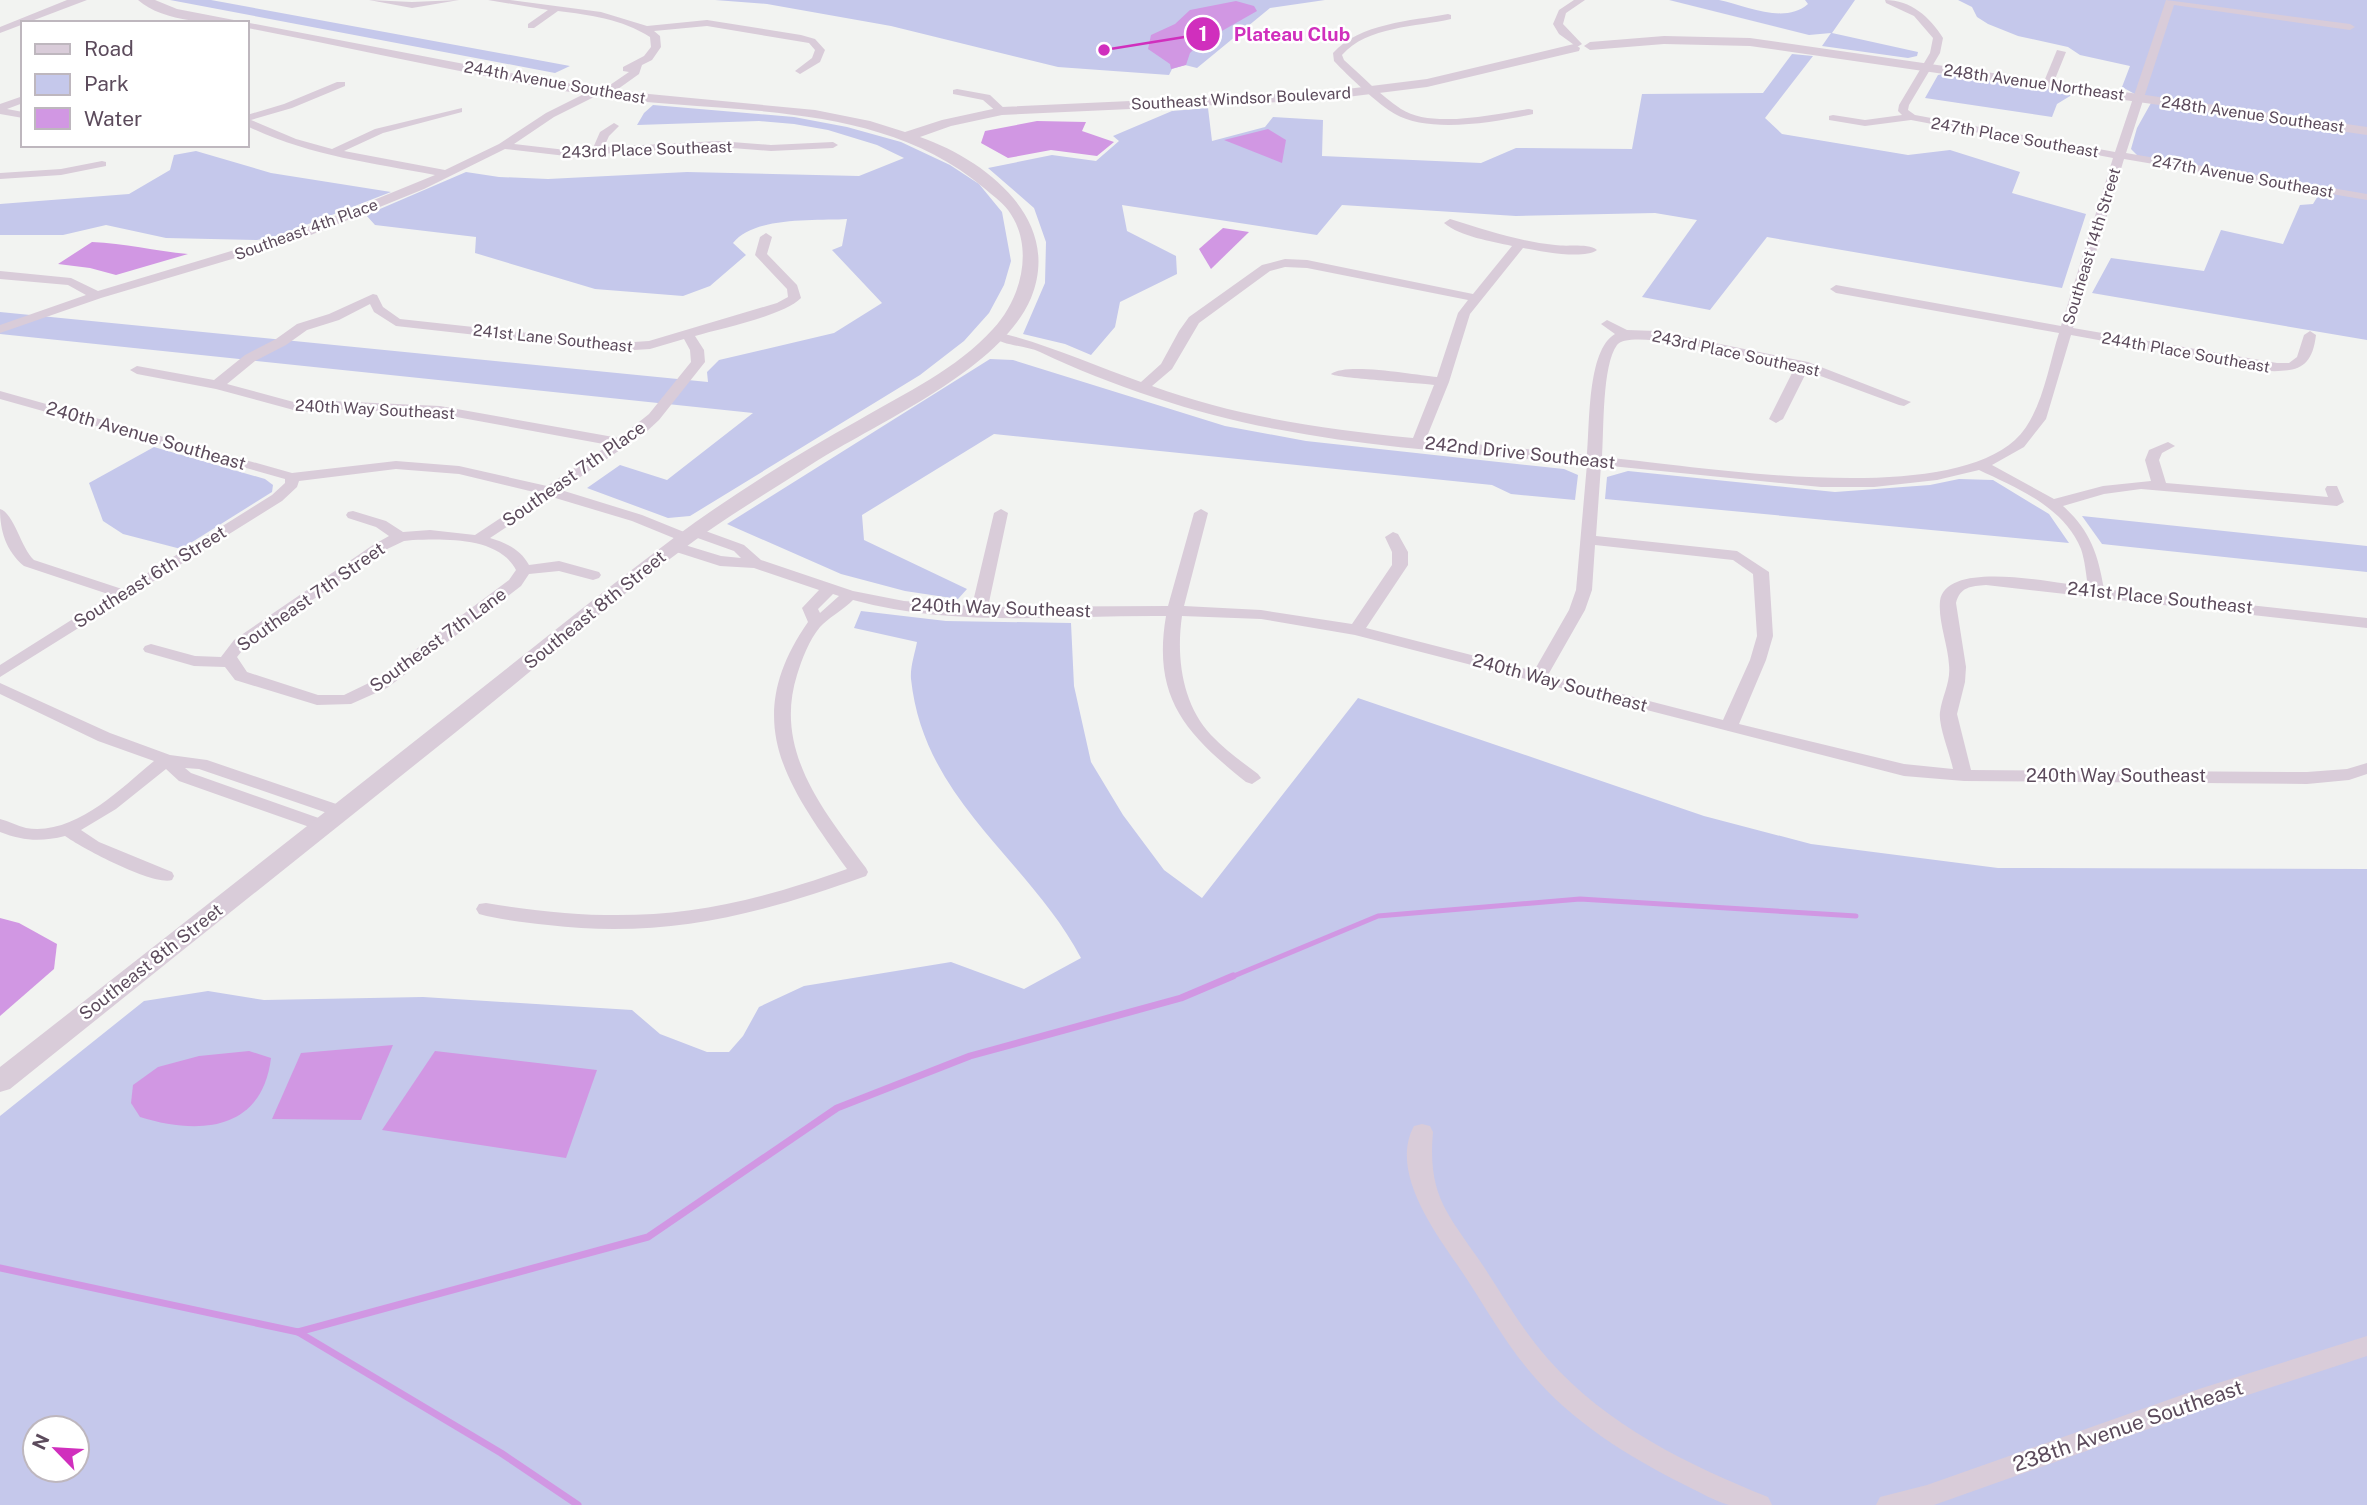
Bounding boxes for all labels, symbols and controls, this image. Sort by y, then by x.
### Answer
callout: Plateau Club [1185,14,1365,54]
legend [21,21,248,147]
text: 1 [1199,21,1208,46]
text: Plateau Club [1234,23,1350,45]
text: Road [84,36,134,61]
street label: 244th Avenue Southeast [463,57,647,108]
street label: 248th Avenue Northeast [1942,60,2126,105]
text: Park [84,71,129,96]
street label: Southeast Windsor Boulevard [1131,83,1351,114]
street label: 248th Avenue Southeast [2160,92,2346,137]
text: Water [84,106,142,131]
street label: 247th Place Southeast [1929,113,2100,162]
street label: 243rd Place Southeast [561,137,733,162]
street label: 247th Avenue Southeast [2151,151,2335,202]
street label: Southeast 14th Street [2059,165,2124,327]
street label: Southeast 4th Place [232,195,380,264]
street label: 241st Lane Southeast [472,321,634,356]
street label: 243rd Place Southeast [1650,326,1821,381]
street label: 244th Place Southeast [2100,328,2272,377]
street label: 240th Way Southeast [294,396,455,423]
street label: 240th Avenue Southeast [44,397,248,474]
street label: Southeast 7th Place [498,416,649,531]
street label: 242nd Drive Southeast [1424,432,1616,473]
street label: Southeast 6th Street [70,521,230,632]
street label: Southeast 7th Street [233,538,389,655]
street label: Southeast 8th Street [520,546,670,673]
street label: 241st Place Southeast [2066,577,2254,618]
street label: Southeast 7th Lane [365,583,510,696]
street label: 240th Way Southeast [911,594,1091,621]
street label: 240th Way Southeast [1470,649,1650,716]
street label: 240th Way Southeast [2026,765,2206,786]
street label: Southeast 8th Street [75,899,227,1024]
street label: 238th Avenue Southeast [2009,1374,2246,1477]
north arrow [21,1414,91,1484]
text: N [27,1430,54,1453]

